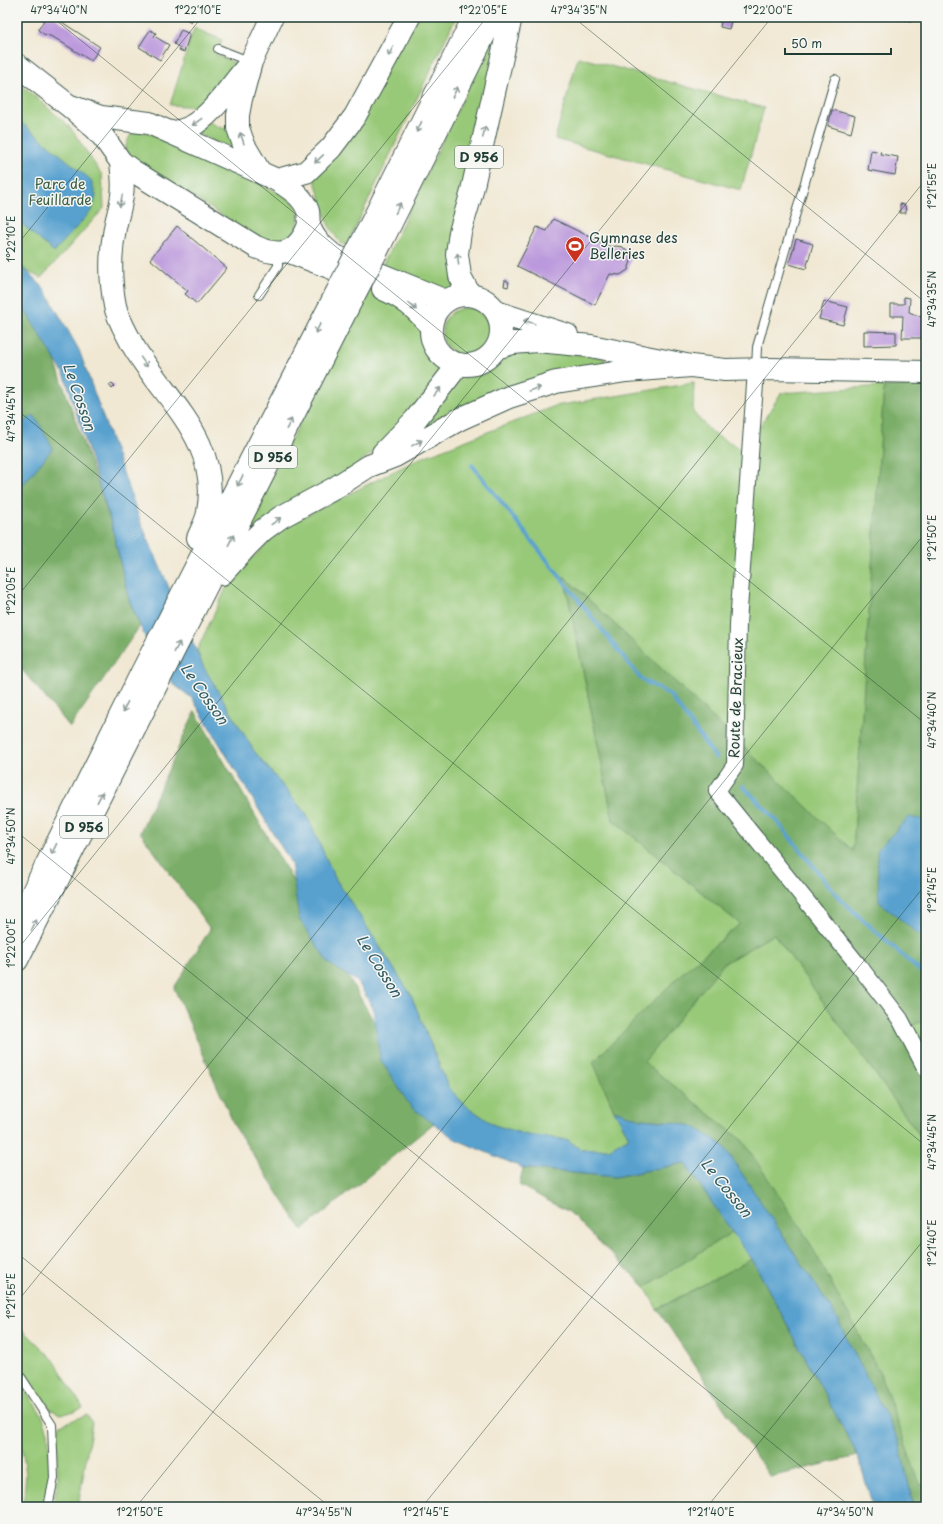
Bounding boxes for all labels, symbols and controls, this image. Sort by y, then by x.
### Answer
text: 47°34'40"N [30,2,88,17]
text: 1°22'10"E [175,2,221,17]
text: 1°22'05"E [459,2,507,17]
text: 47°34'35"N [551,2,607,17]
text: 1°22'00"E [743,2,793,17]
scale bar [785,30,891,56]
text: 50 m [791,34,822,52]
one-way arrow [387,45,395,57]
one-way arrow [452,86,459,98]
one-way arrow [192,118,203,126]
one-way arrow [415,121,422,133]
one-way arrow [481,126,489,139]
one-way arrow [237,133,245,145]
road number: D 956 [455,146,503,168]
one-way arrow [314,154,324,164]
text: 1°21'55"E [924,163,939,209]
park label: Parc de Feuillarde [28,173,92,210]
one-way arrow [117,194,125,207]
one-way arrow [395,203,402,215]
text: 1°22'10"E [3,216,18,262]
place label: Gymnase des Belleries [589,227,678,264]
sports icon: Gymnase des Belleries [564,235,586,263]
one-way arrow [454,253,461,266]
text: 47°34'35"N [924,271,939,327]
one-way arrow [406,301,417,310]
one-way arrow [523,318,536,325]
one-way arrow [314,322,321,334]
one-way arrow [140,356,148,367]
water label: Le Cosson [58,359,103,435]
one-way arrow [528,385,541,392]
text: 47°34'45"N [3,386,18,442]
one-way arrow [433,387,441,398]
one-way arrow [286,418,293,430]
one-way arrow [411,439,423,447]
road number: D 956 [249,446,297,468]
one-way arrow [236,475,243,487]
text: 1°21'50"E [924,515,939,561]
one-way arrow [270,517,281,525]
one-way arrow [227,534,235,546]
text: 1°22'05"E [3,567,18,615]
street label: Route de Bracieux [723,637,748,759]
one-way arrow [173,641,181,653]
water label: Le Cosson [176,658,235,729]
text: 47°34'40"N [924,691,939,749]
one-way arrow [120,701,128,713]
one-way arrow [97,791,104,803]
text: 47°34'50"N [3,807,18,865]
road number: D 956 [60,816,108,838]
one-way arrow [50,842,58,854]
text: 1°21'45"E [924,867,939,913]
text: 1°22'00"E [3,918,18,968]
one-way arrow [31,919,39,931]
water label: Le Cosson [352,929,409,1002]
text: 47°34'45"N [924,1114,939,1170]
water label: Le Cosson [696,1152,759,1223]
text: 1°21'40"E [924,1220,939,1266]
text: 1°21'55"E [3,1273,18,1319]
text: 1°21'50"E [117,1504,163,1519]
text: 47°34'55"N [296,1504,352,1519]
text: 1°21'45"E [403,1504,449,1519]
text: 1°21'40"E [688,1504,734,1519]
text: 47°34'50"N [816,1504,874,1519]

